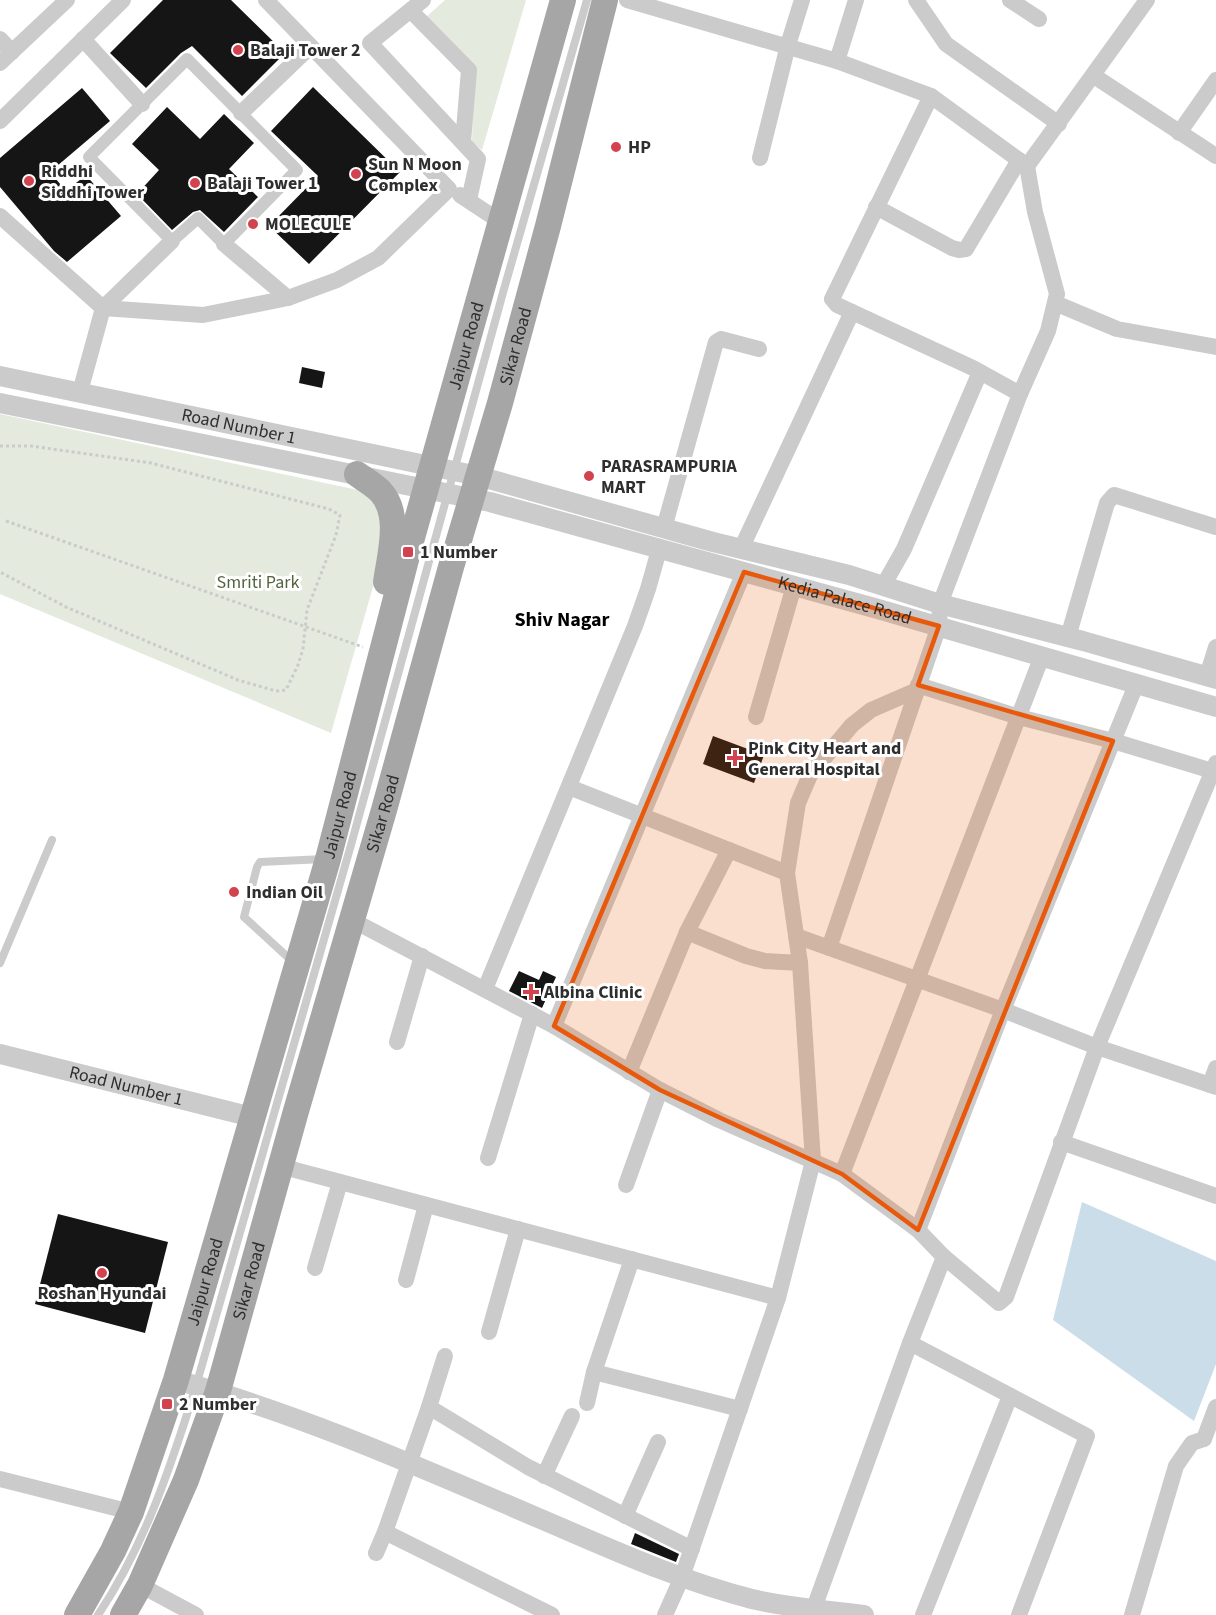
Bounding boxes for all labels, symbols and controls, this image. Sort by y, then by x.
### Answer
place label: Balaji Tower 2 [250,38,360,63]
marker: Balaji Tower 2 [231,43,245,57]
place label: HP [628,135,651,160]
marker: HP [609,140,623,154]
place label: Sun N Moon Complex [368,152,462,198]
place label: Riddhi Siddhi Tower [41,159,145,205]
marker: Sun N Moon Complex [349,167,363,181]
place label: Balaji Tower 1 [207,171,317,196]
marker: Riddhi Siddhi Tower [22,174,36,188]
marker: Balaji Tower 1 [188,176,202,190]
place label: MOLECULE [265,212,352,237]
marker: MOLECULE [246,217,260,231]
street label: Jaipur Road [442,299,490,393]
street label: Sikar Road [493,304,538,388]
street label: Road Number 1 [179,402,298,450]
place label: PARASRAMPURIA MART [601,454,738,500]
marker: PARASRAMPURIA MART [582,469,596,483]
place label: 1 Number [420,540,498,565]
marker: 1 Number [401,545,415,559]
park label: Smriti Park [217,570,300,595]
street label: Kedia Palace Road [775,570,915,631]
district label: Shiv Nagar [514,606,610,634]
place label: Pink City Heart and General Hospital [748,736,901,782]
marker: Pink City Heart and General Hospital [726,749,744,767]
street label: Jaipur Road [316,768,363,862]
street label: Sikar Road [360,772,406,856]
place label: Indian Oil [246,880,323,905]
marker: Indian Oil [227,885,241,899]
place label: Albina Clinic [543,980,643,1005]
marker: Albina Clinic [522,983,540,1001]
street label: Road Number 1 [67,1059,186,1112]
street label: Jaipur Road [180,1235,229,1329]
street label: Sikar Road [226,1239,272,1323]
marker: Roshan Hyundai [95,1266,109,1280]
place label: Roshan Hyundai [37,1281,167,1306]
place label: 2 Number [179,1392,257,1417]
marker: 2 Number [160,1397,174,1411]

